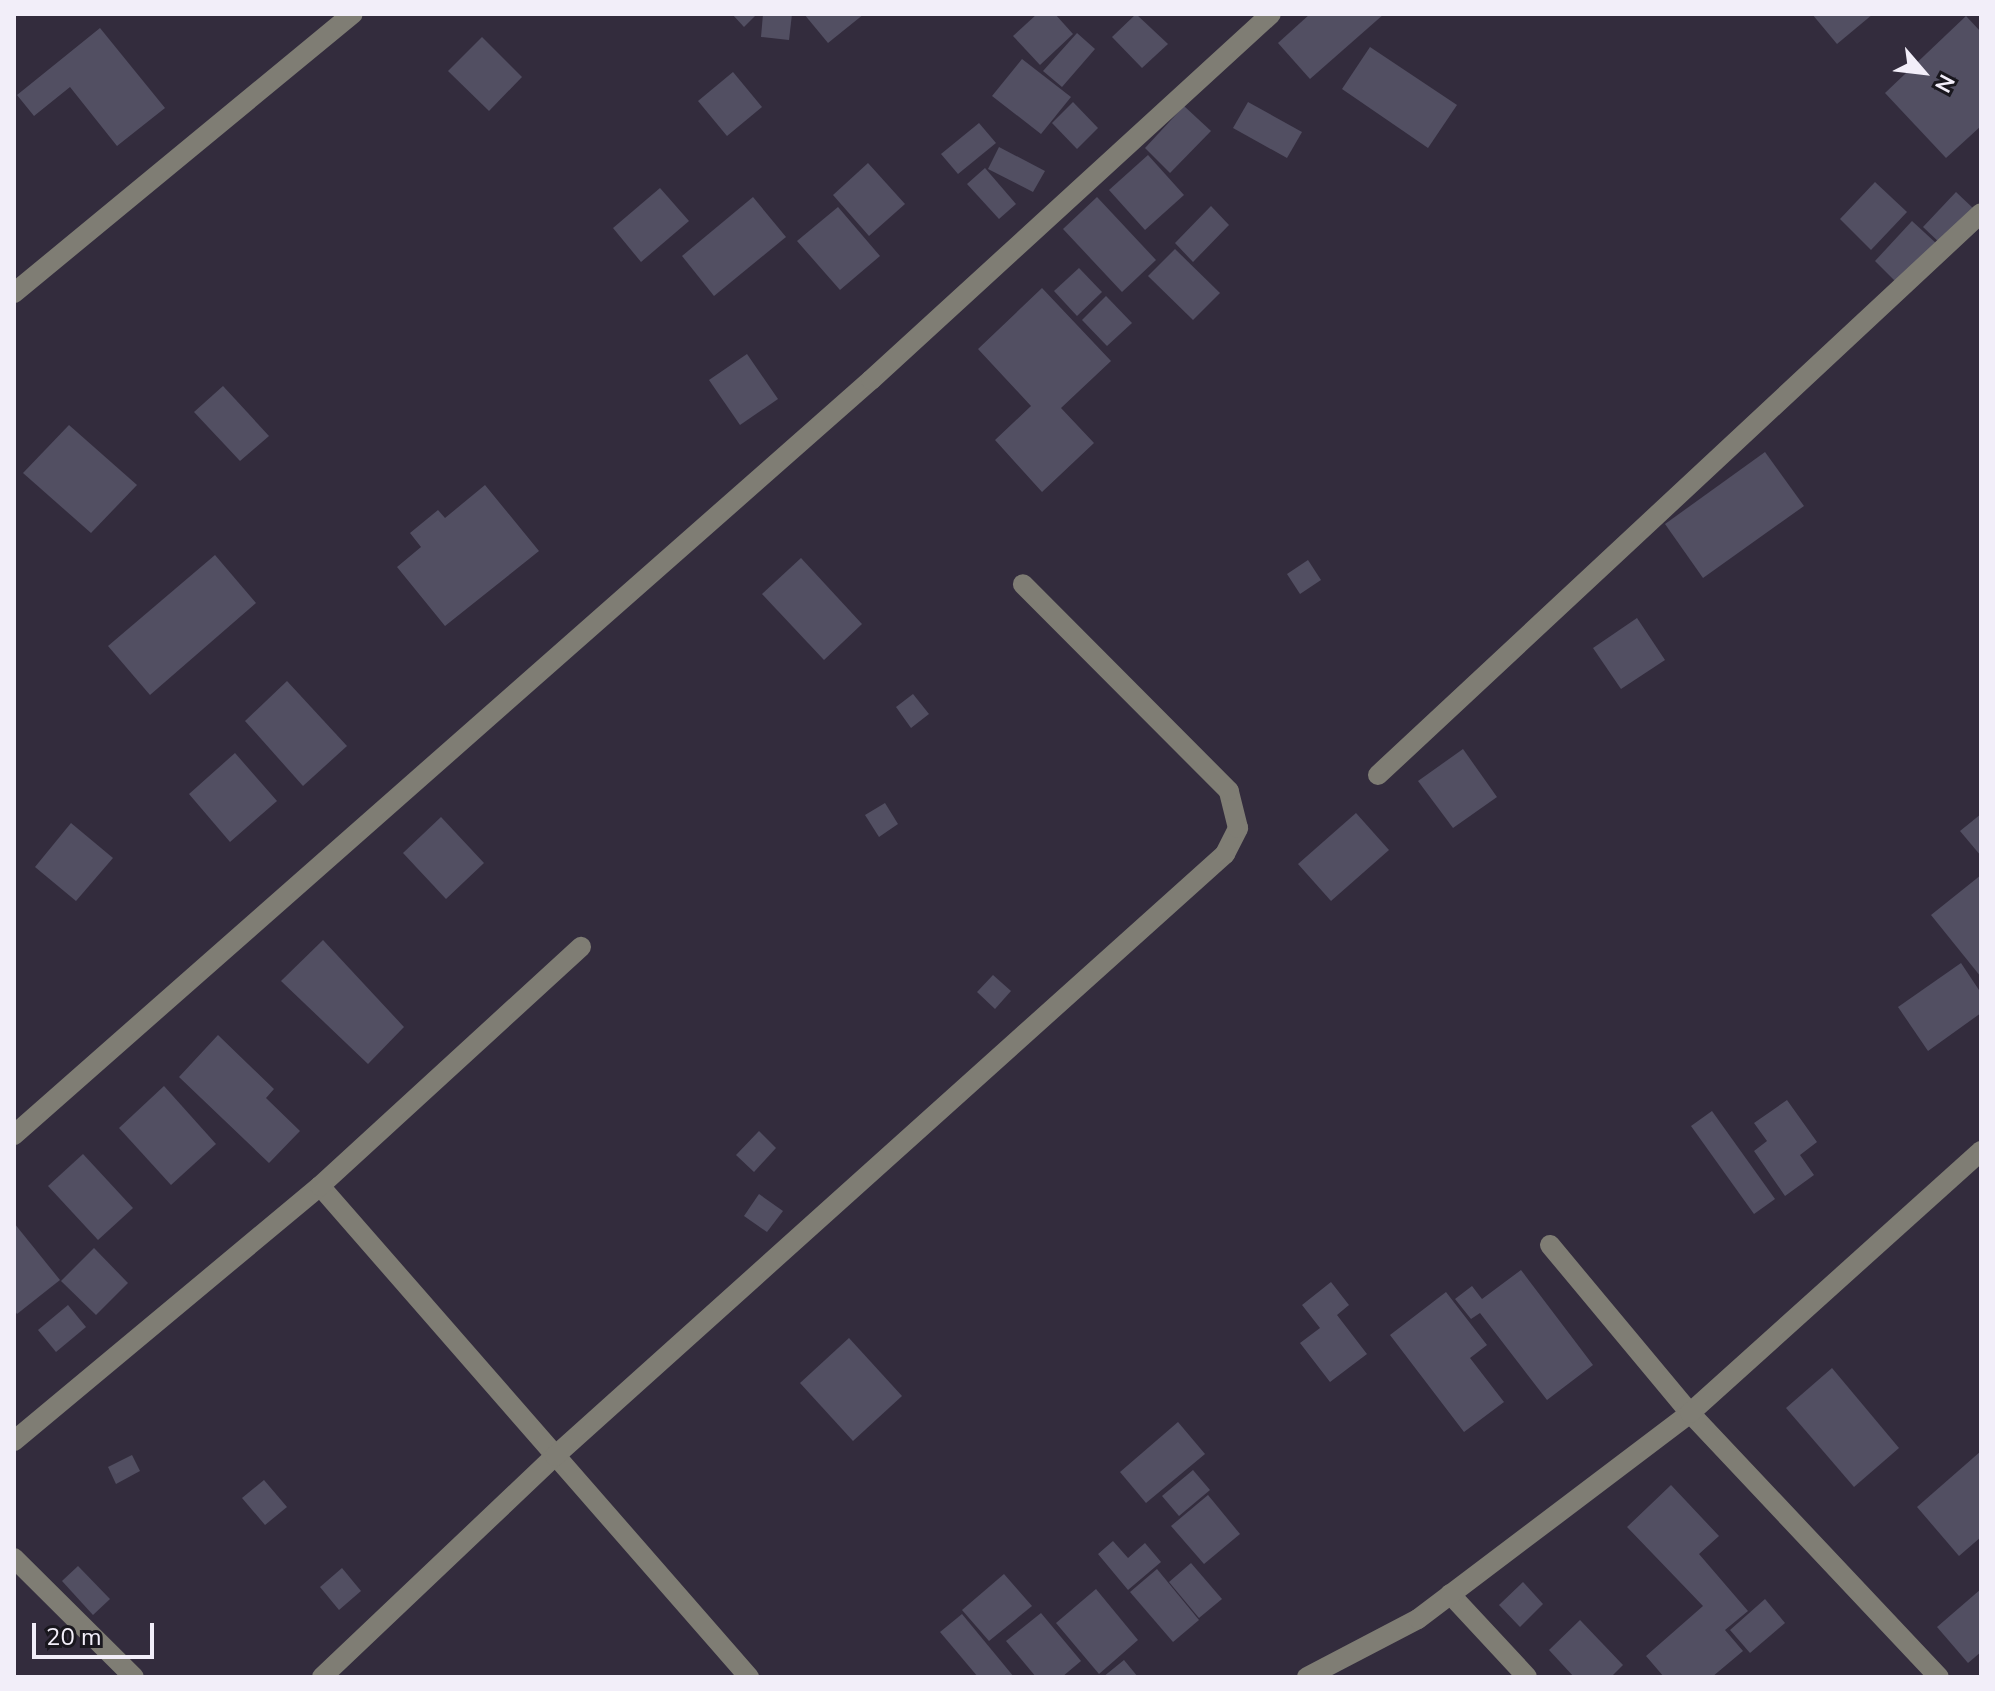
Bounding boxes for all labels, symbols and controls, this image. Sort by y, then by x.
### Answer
north arrow [1883,32,1963,112]
text: N [1927,69,1961,98]
scale bar [36,1607,158,1657]
text: 20 m [46,1621,102,1653]

